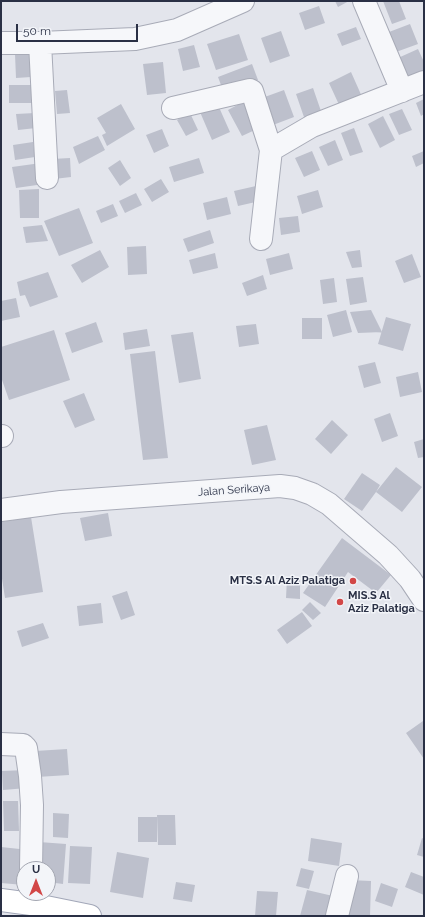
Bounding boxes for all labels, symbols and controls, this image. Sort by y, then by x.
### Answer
scale bar [18,16,140,42]
text: 50 m [23,24,51,38]
street label: Jalan Serikaya [198,481,270,499]
place label: MTS.S Al Aziz Palatiga [230,574,345,588]
marker: MTS.S Al Aziz Palatiga [348,576,358,586]
place label: MIS.S Al Aziz Palatiga [348,589,415,615]
marker: MIS.S Al Aziz Palatiga [335,597,345,607]
north arrow [16,861,56,901]
text: U [32,863,40,876]

